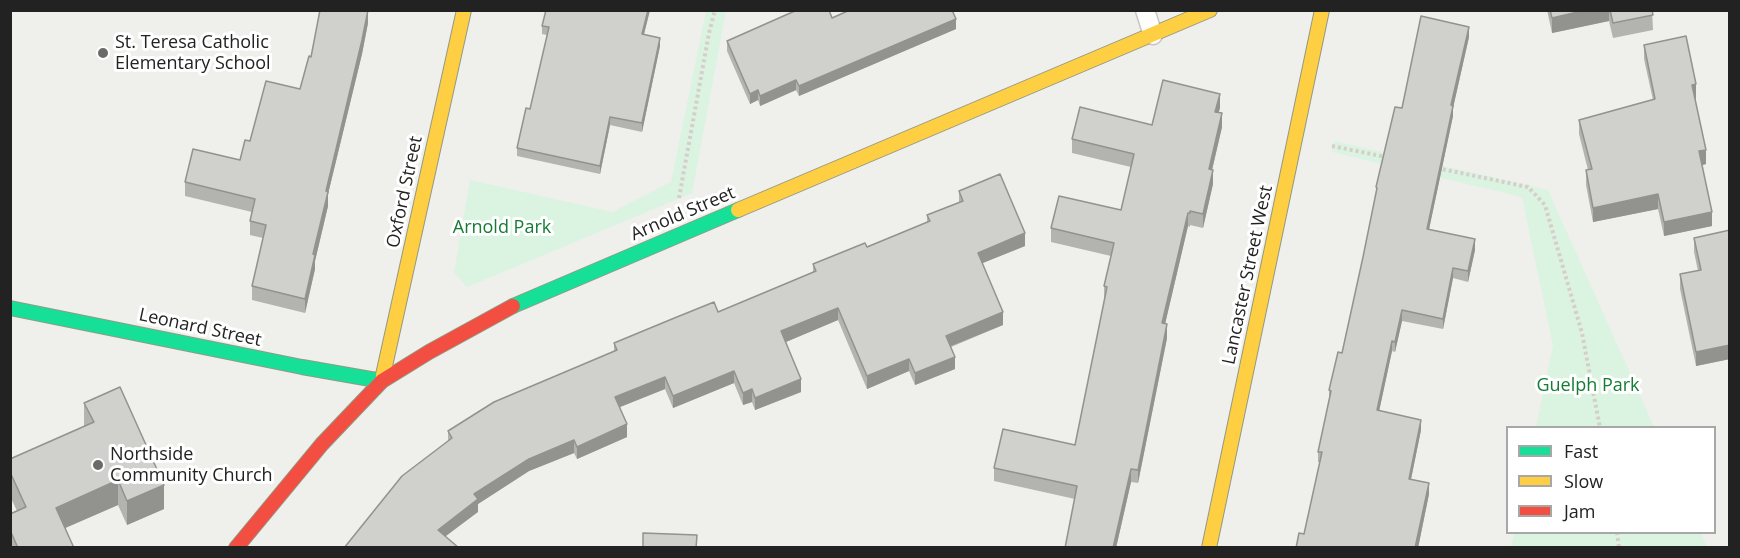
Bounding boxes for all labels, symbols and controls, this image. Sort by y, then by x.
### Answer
place label: St. Teresa Catholic Elementary School [115,32,271,74]
marker: St. Teresa Catholic Elementary School [96,46,110,60]
street label: Oxford Street [383,134,427,250]
street label: Arnold Street [628,182,738,246]
street label: Lancaster Street West [1218,183,1278,367]
park label: Arnold Park [453,217,551,239]
street label: Leonard Street [137,304,263,352]
park label: Guelph Park [1536,375,1640,397]
legend [1506,426,1716,534]
text: Fast [1564,439,1598,463]
place label: Northside Community Church [110,444,273,486]
marker: Northside Community Church [91,458,105,472]
text: Slow [1564,469,1603,493]
text: Jam [1564,499,1596,523]

